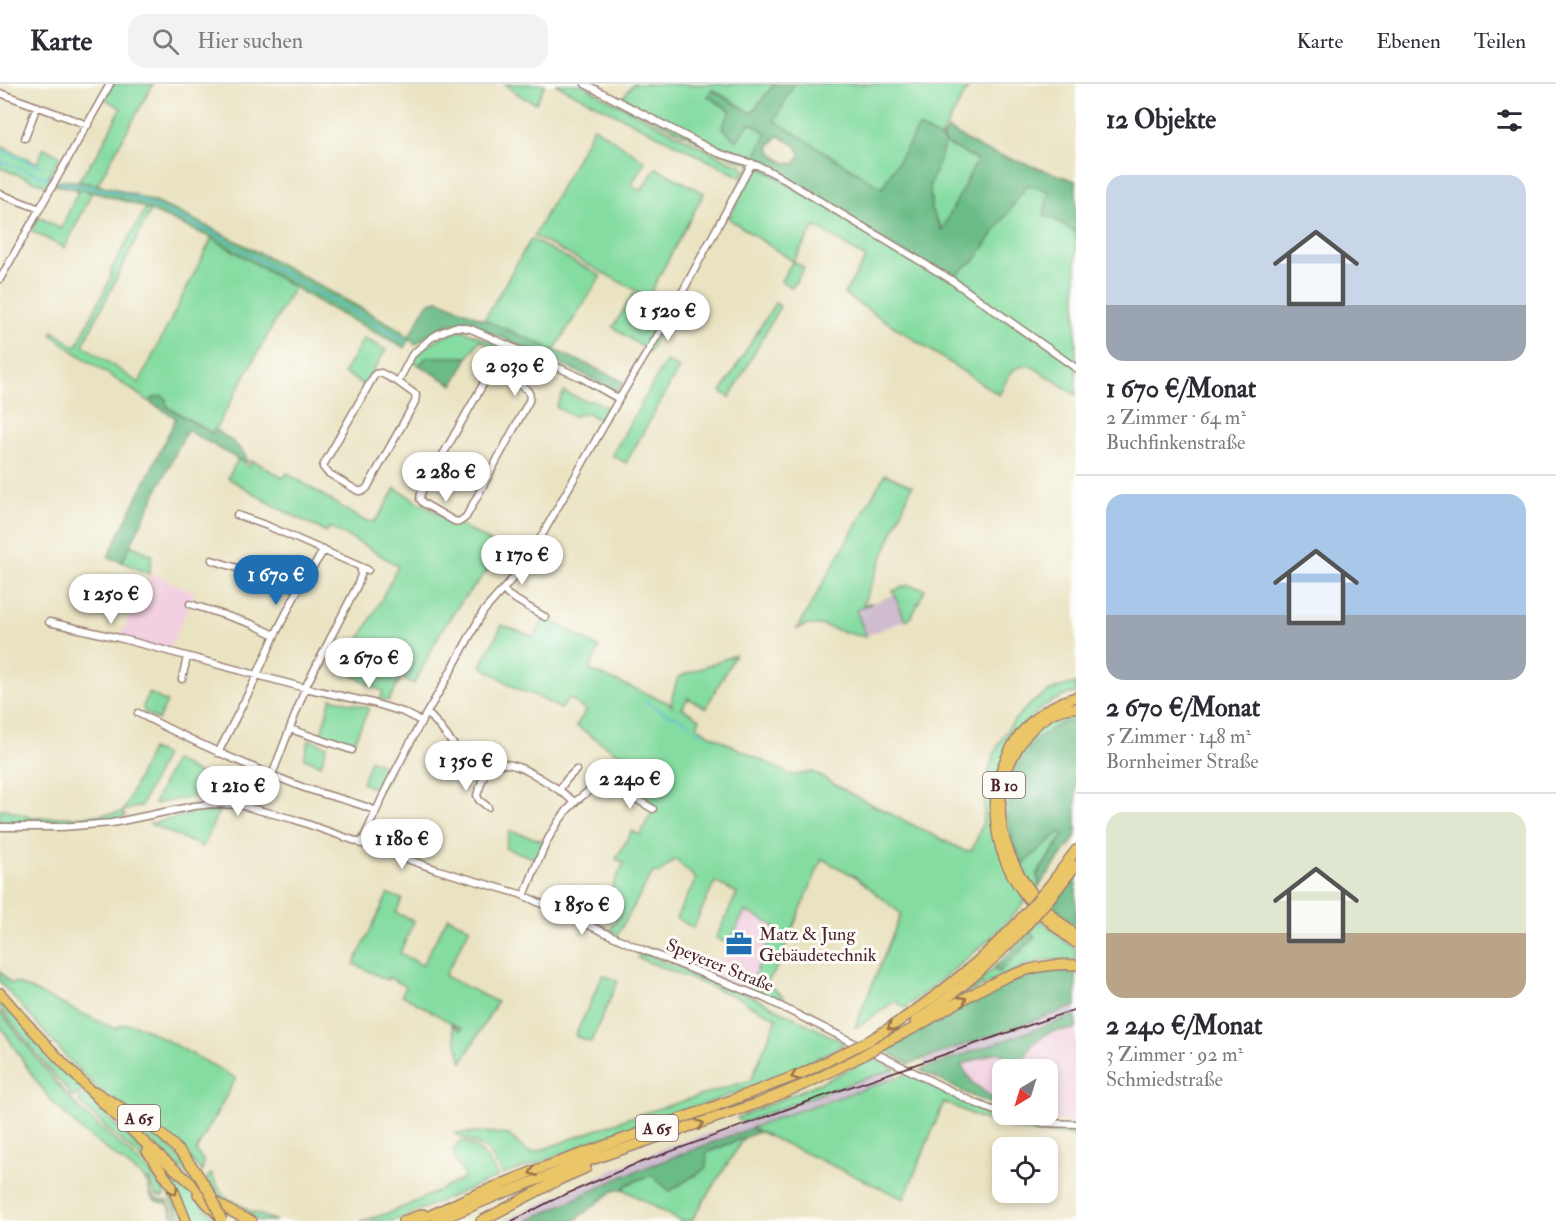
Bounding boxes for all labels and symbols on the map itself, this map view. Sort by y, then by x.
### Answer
pin: 1 520 € [613,291,723,342]
pin: 2 030 € [460,346,570,397]
pin: 2 280 € [391,452,501,503]
pin: 1 170 € [467,535,577,586]
pin: 1 670 € [221,555,331,606]
pin: 1 250 € [56,574,166,625]
pin: 2 670 € [314,638,424,689]
pin: 1 350 € [411,741,521,792]
pin: 2 240 € [575,759,685,810]
pin: 1 210 € [183,766,293,817]
road number: B 10 [983,772,1025,798]
pin: 1 180 € [347,819,457,870]
pin: 1 850 € [527,885,637,936]
place label: Matz & Jung Gebäudetechnik [759,923,877,967]
office icon: Matz & Jung Gebäudetechnik [724,929,754,959]
street label: Speyerer Straße [663,933,777,998]
one-way arrow [957,995,967,1007]
one-way arrow [887,1019,897,1031]
north arrow [992,1059,1058,1125]
one-way arrow [790,1069,801,1081]
road number: A 65 [118,1105,160,1131]
road number: A 65 [636,1115,678,1141]
one-way arrow [694,1119,705,1131]
one-way arrow [528,1164,539,1177]
one-way arrow [166,1184,178,1195]

